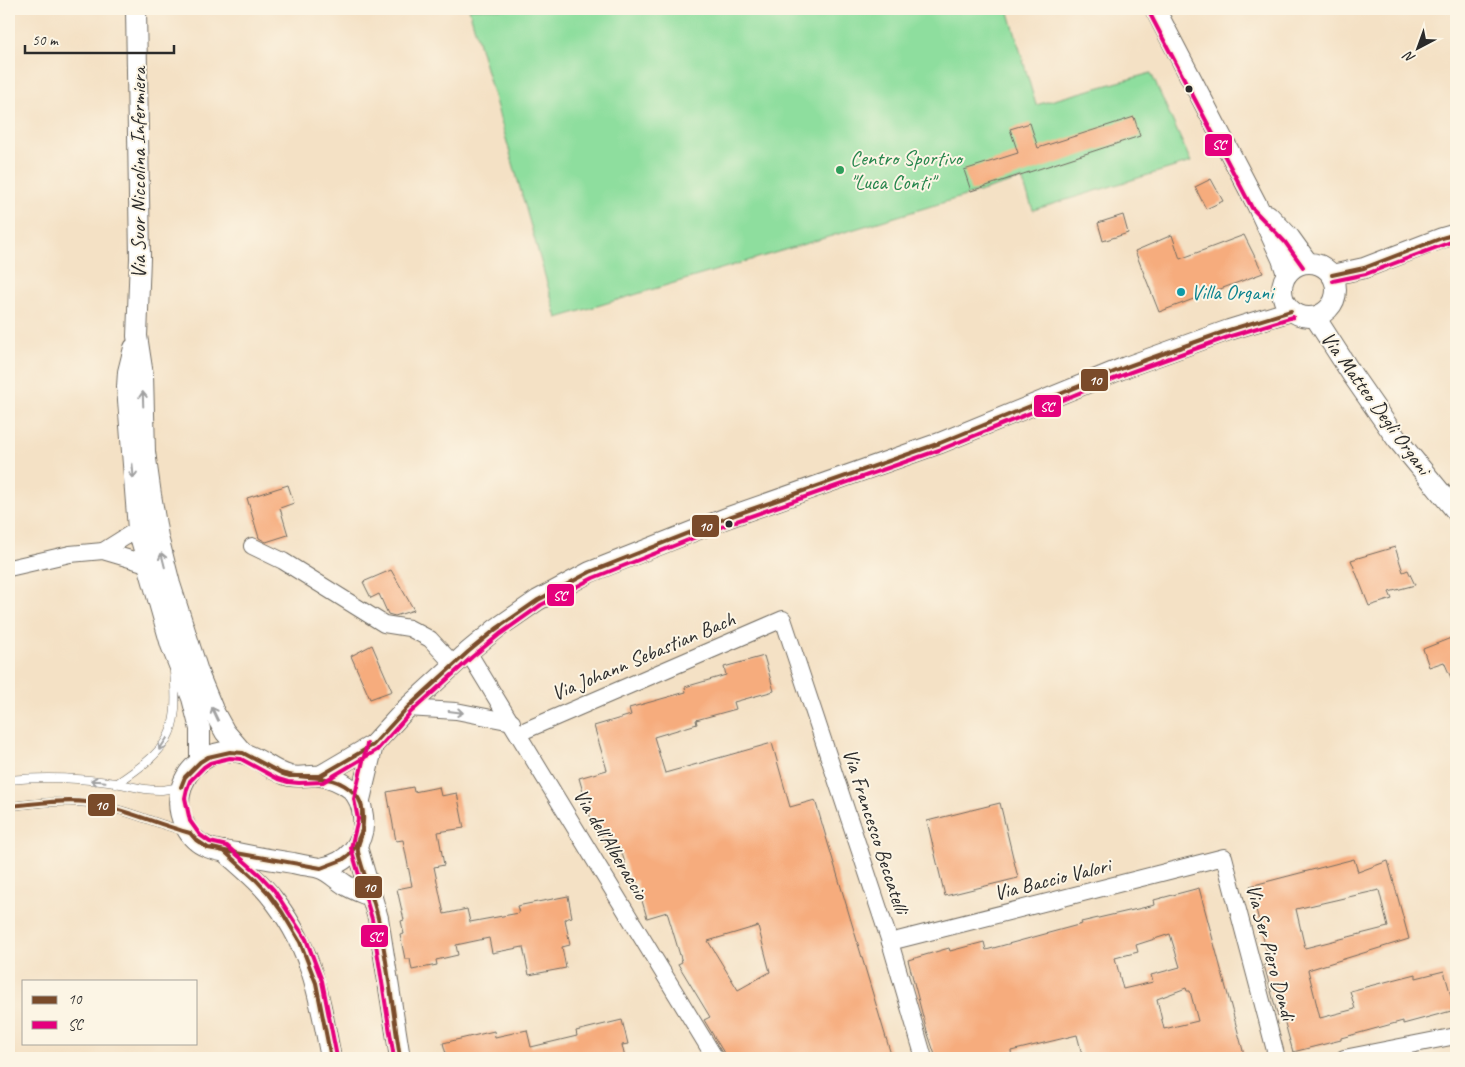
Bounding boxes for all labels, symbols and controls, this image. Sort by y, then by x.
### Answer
scale bar [25,22,174,54]
north arrow [1392,22,1442,72]
text: 50 m [32,31,59,50]
text: N [1399,47,1419,67]
street label: Via Suor Niccolina Infermiera [125,65,151,279]
unlabelled marker [1184,84,1194,94]
line badge: SC [1204,133,1233,157]
text: SC [1212,136,1228,153]
place label: Centro Sportivo "Luca Conti" [850,145,964,195]
marker: Centro Sportivo "Luca Conti" [834,164,846,176]
place label: Villa Organi [1191,279,1276,305]
marker: Villa Organi [1175,286,1187,298]
street label: Via Matteo Degli Organi [1315,326,1439,482]
line badge: 10 [1080,368,1109,392]
text: 10 [1089,372,1103,389]
one-way arrow [139,391,148,407]
line badge: SC [1033,394,1062,418]
text: SC [1040,398,1056,415]
one-way arrow [128,463,137,479]
line badge: 10 [691,514,720,538]
text: 10 [699,518,713,535]
unlabelled marker [724,519,734,529]
one-way arrow [158,552,167,568]
line badge: SC [546,583,575,607]
text: SC [553,587,569,604]
street label: Via Johann Sebastian Bach [547,605,739,706]
one-way arrow [210,707,220,722]
one-way arrow [448,707,464,717]
one-way arrow [158,736,168,750]
street label: Via Francesco Beccatelli [837,745,916,920]
one-way arrow [90,776,106,786]
street label: Via dell'Alberaccio [568,784,655,905]
line badge: 10 [87,793,116,817]
text: 10 [95,797,109,814]
street label: Via Baccio Valori [991,851,1116,906]
line badge: 10 [354,875,383,899]
text: 10 [363,879,377,896]
street label: Via Ser Piero Dondi [1240,881,1302,1026]
line badge: SC [360,924,389,948]
text: SC [368,928,384,945]
legend [22,980,198,1044]
text: 10 [68,990,83,1009]
text: SC [68,1016,84,1035]

